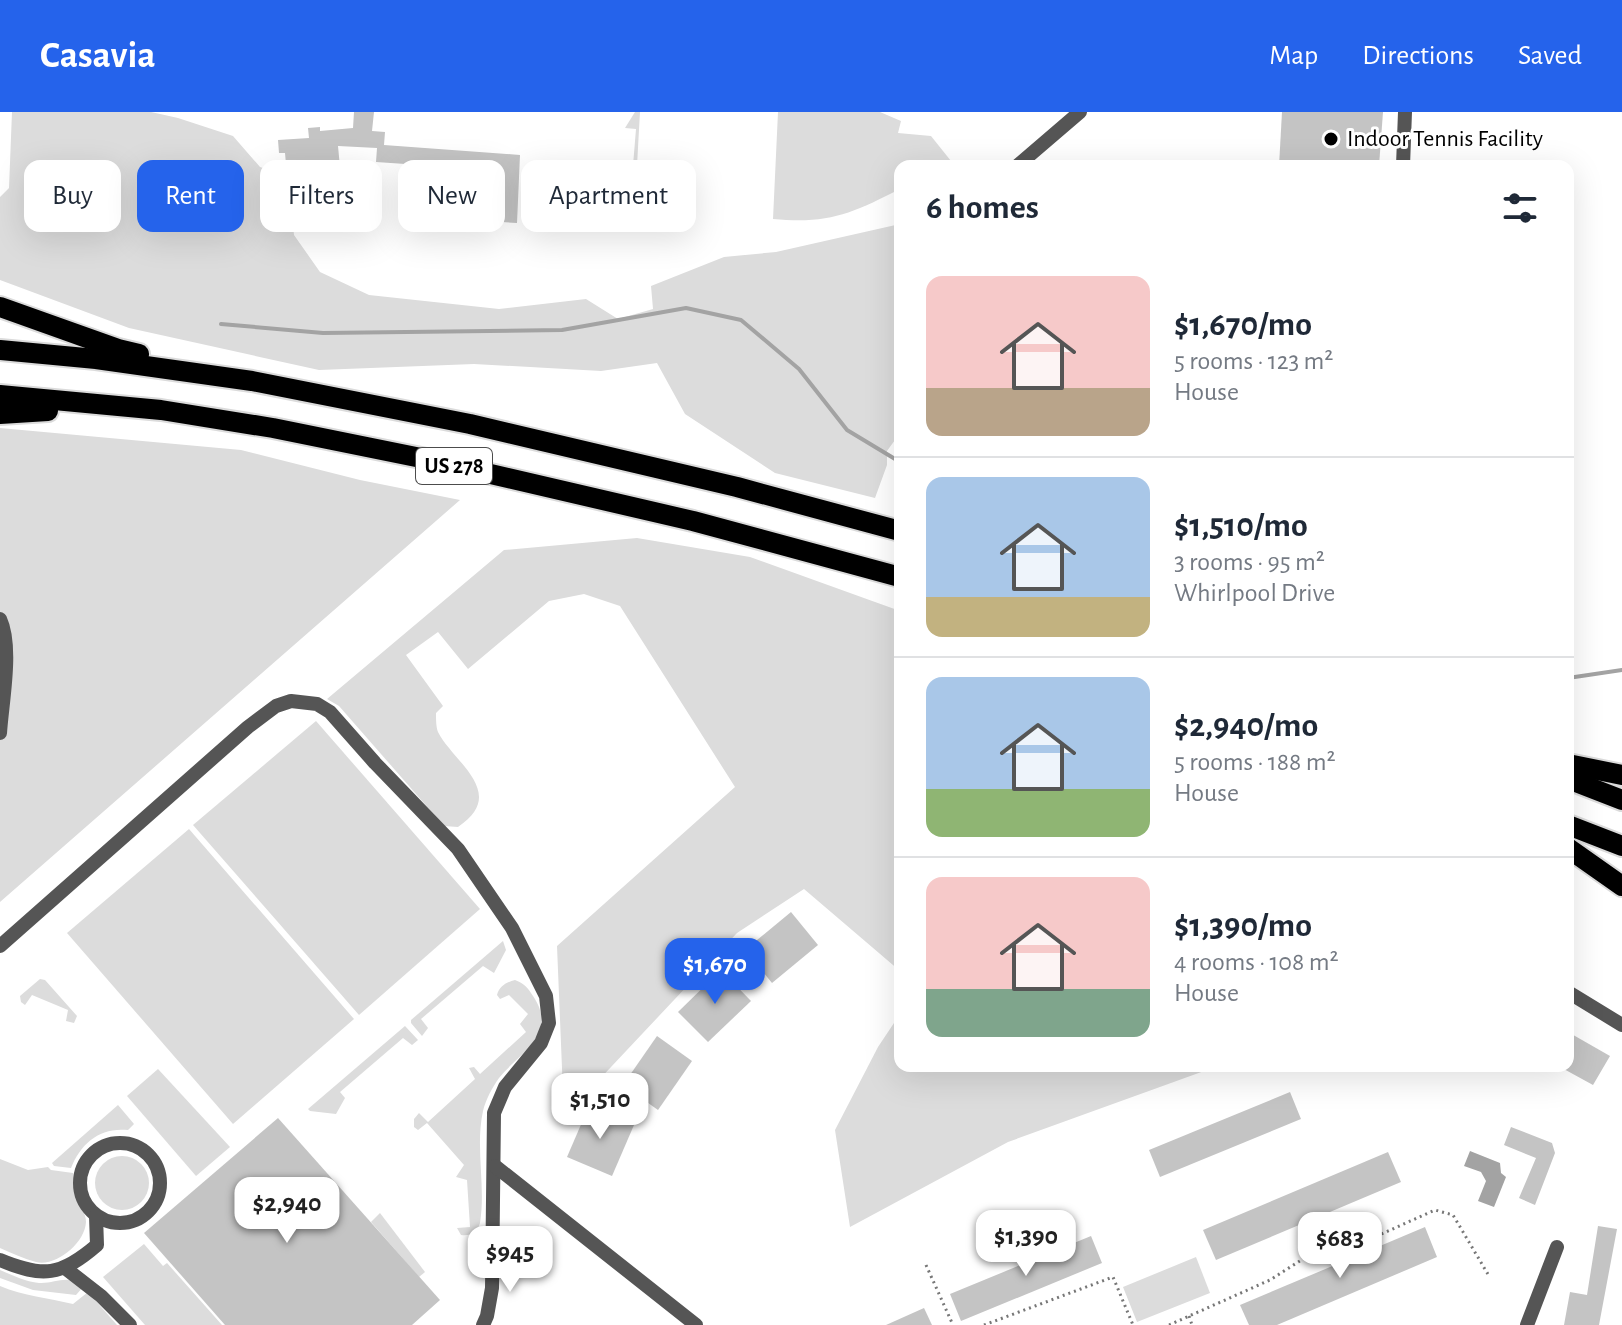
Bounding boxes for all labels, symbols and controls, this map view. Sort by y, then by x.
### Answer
text: Casavia [40,37,156,75]
text: Map [1269,42,1318,70]
text: Directions [1362,42,1474,70]
text: Saved [1518,42,1582,70]
place label: Indoor Tennis Facility [1347,127,1543,151]
marker: Indoor Tennis Facility [1322,130,1340,148]
chip: Buy [24,160,121,232]
chip: Rent [137,160,244,232]
chip: Filters [260,160,382,232]
chip: New [398,160,505,232]
chip: Apartment [521,160,696,232]
icon: filters [1498,186,1542,230]
text: 6 homes [926,191,1039,225]
icon: home [990,308,1086,404]
text: $1,670/mo [1174,308,1312,342]
text: 5 rooms · 123 m² [1174,348,1333,374]
text: House [1174,379,1239,405]
road number: US 278 [416,448,492,484]
icon: home [990,509,1086,605]
text: $1,510/mo [1174,509,1308,543]
text: 3 rooms · 95 m² [1174,549,1325,575]
text: Whirlpool Drive [1174,580,1335,606]
icon: home [990,709,1086,805]
text: $2,940/mo [1174,709,1318,743]
text: 5 rooms · 188 m² [1174,749,1336,775]
text: House [1174,780,1239,806]
icon: home [990,909,1086,1005]
text: $1,390/mo [1174,909,1312,943]
pin: $1,670 [650,938,780,1006]
text: 4 rooms · 108 m² [1174,949,1339,975]
text: $1,670 [683,951,747,977]
text: House [1174,980,1239,1006]
pin: $1,510 [535,1073,665,1141]
text: $1,510 [569,1086,631,1112]
pin: $2,940 [222,1177,352,1245]
text: $2,940 [252,1190,322,1216]
pin: $1,390 [961,1210,1091,1278]
pin: $683 [1293,1212,1387,1280]
text: $1,390 [994,1223,1058,1249]
text: $683 [1316,1225,1364,1251]
pin: $945 [463,1226,557,1294]
text: $945 [486,1239,534,1265]

